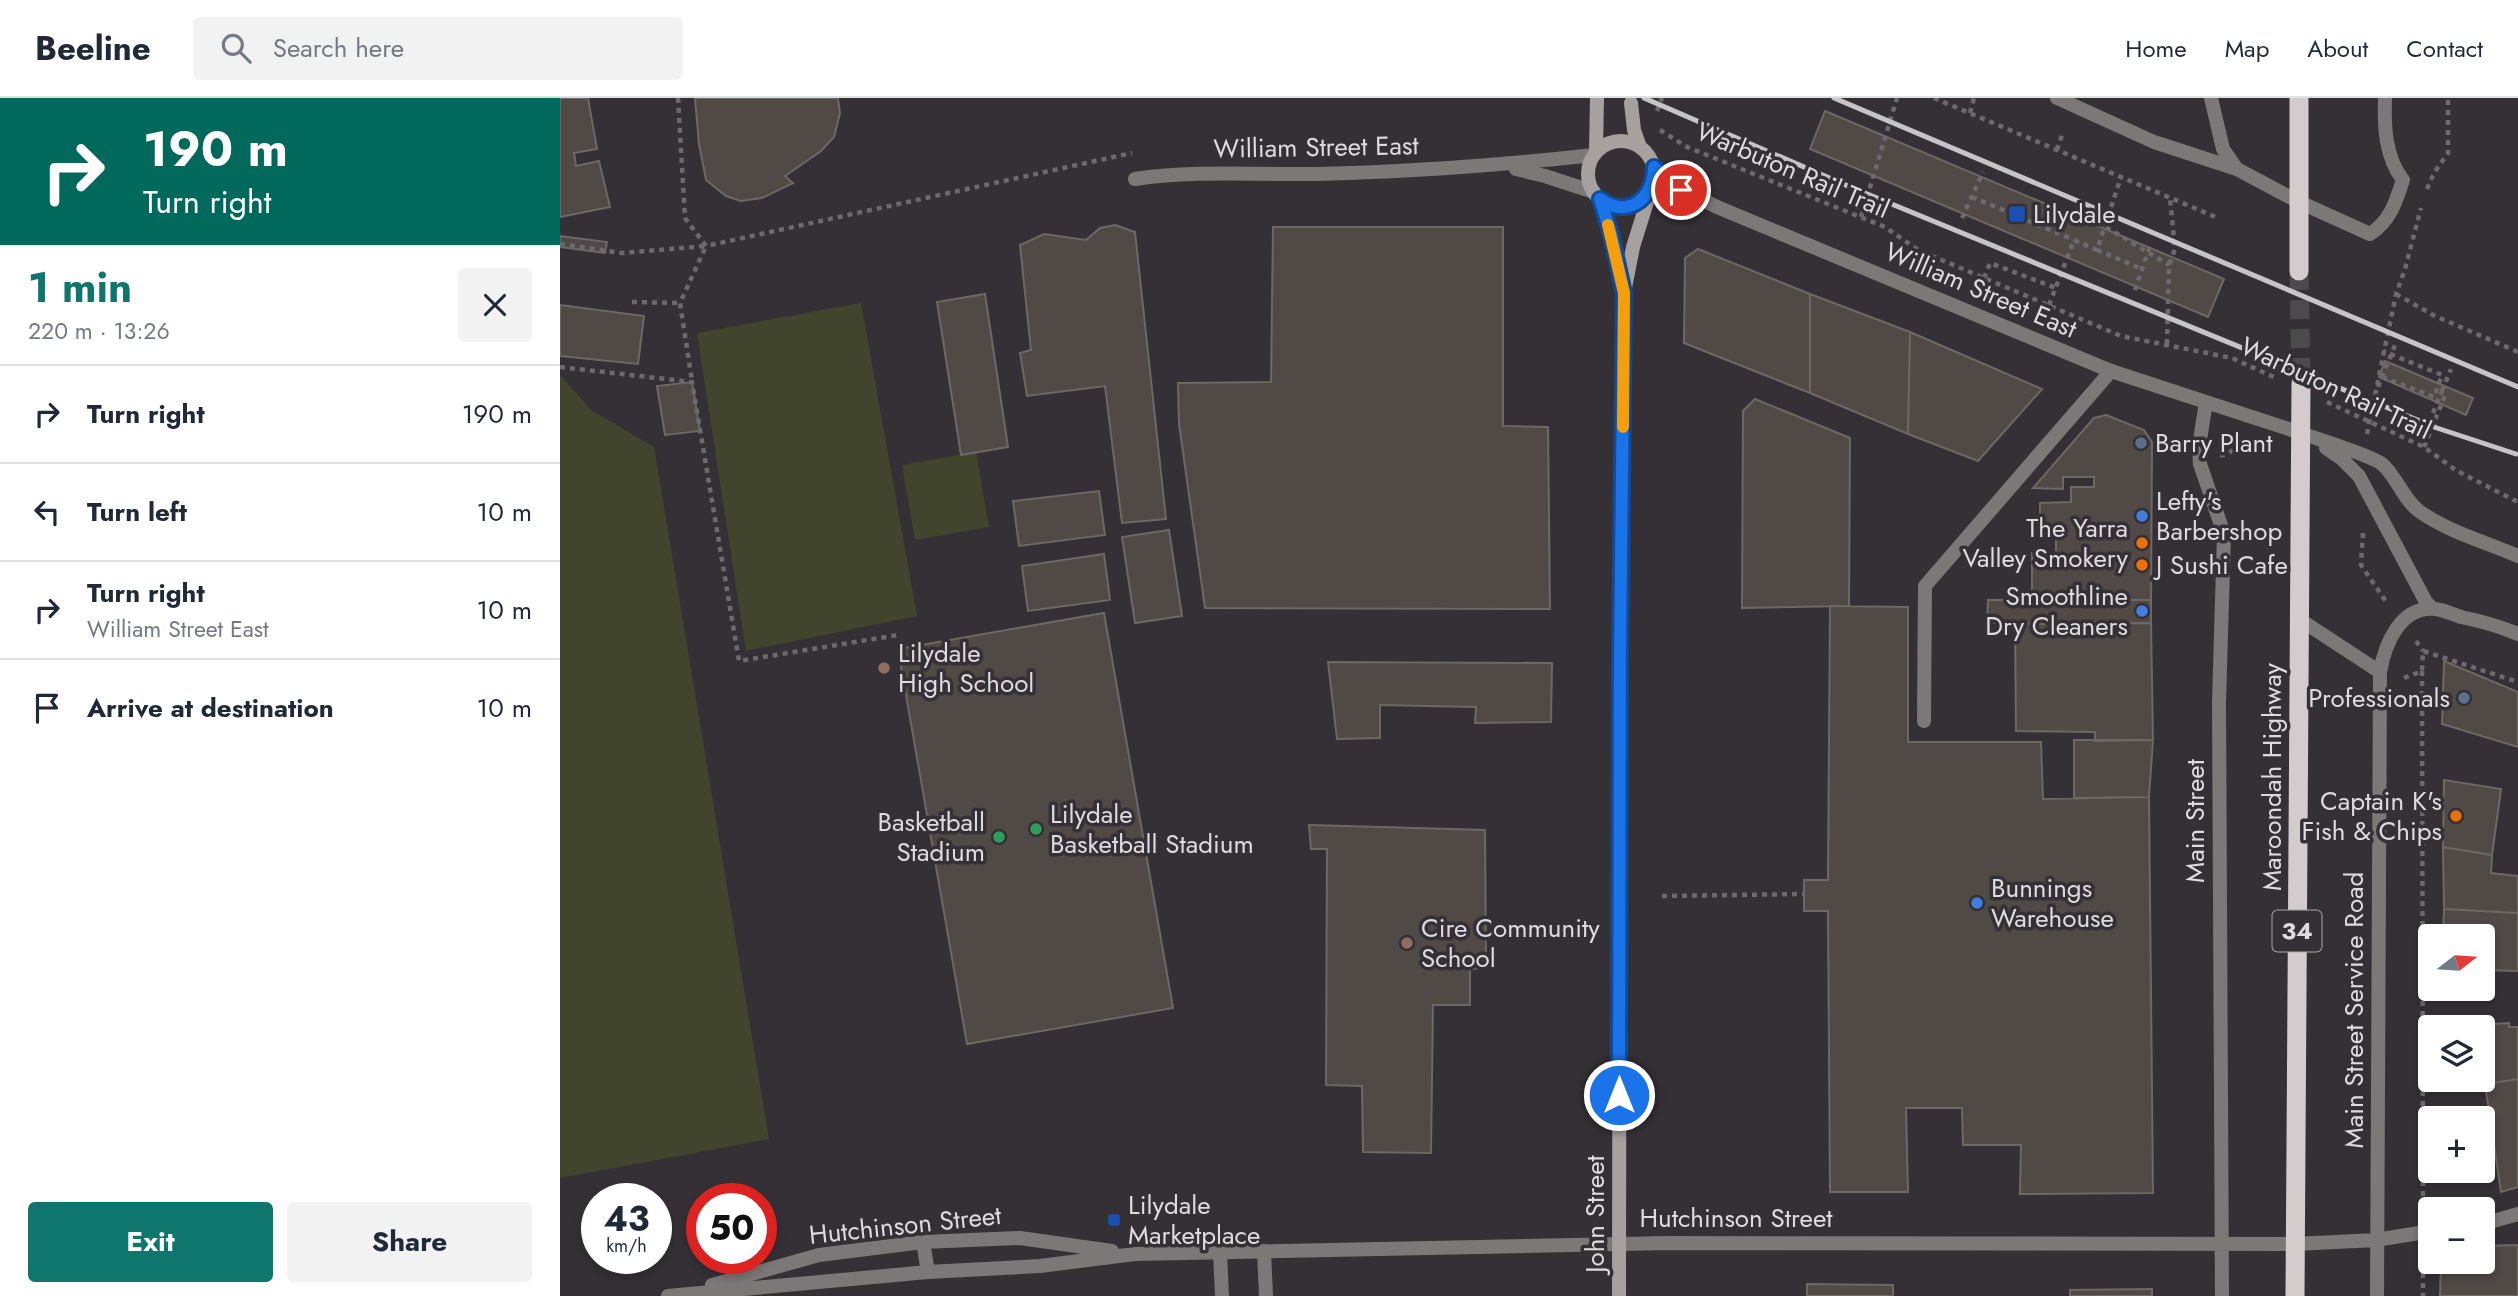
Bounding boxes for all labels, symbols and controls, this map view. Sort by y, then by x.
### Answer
search box [193,17,683,80]
text: Beeline [35,25,151,72]
icon: search [217,29,255,67]
text: Search here [273,29,404,67]
text: Home [2125,31,2187,66]
text: Map [2225,31,2269,66]
text: About [2307,31,2368,66]
text: Contact [2406,31,2483,66]
street label: Warbuton Rail Trail [1690,112,1896,228]
text: 190 m [143,114,288,184]
icon: right [28,126,119,217]
street label: William Street East [1213,126,1420,168]
pin [1651,160,1711,220]
icon: arrive [1662,171,1700,209]
text: Turn right [143,179,272,225]
place label: Lilydale [2033,195,2116,233]
marker: Lilydale [2007,204,2027,224]
street label: William Street East [1879,232,2084,348]
text: 1 min [28,257,132,318]
button: close [458,268,532,342]
text: 220 m · 13:26 [28,314,170,348]
street label: Warbuton Rail Trail [2234,327,2438,449]
icon: right [28,395,66,433]
text: Turn right [87,395,205,433]
text: 190 m [462,395,532,433]
place label: Barry Plant [2155,424,2273,462]
marker: Barry Plant [2133,435,2149,451]
place label: Lefty's Barbershop [2156,482,2282,550]
icon: left [28,493,66,531]
text: Turn left [87,493,187,531]
text: 10 m [477,493,532,531]
marker: Lefty's Barbershop [2134,508,2150,524]
place label: The Yarra Valley Smokery [1962,509,2129,577]
marker: The Yarra Valley Smokery [2134,535,2150,551]
place label: J Sushi Cafe [2153,546,2288,584]
marker: J Sushi Cafe [2134,557,2150,573]
text: Turn right [87,574,205,612]
place label: Smoothline Dry Cleaners [1985,577,2128,645]
icon: right [28,591,66,629]
text: 10 m [477,591,532,629]
marker: Smoothline Dry Cleaners [2134,603,2150,619]
text: William Street East [87,612,269,646]
place label: Lilydale High School [898,634,1034,702]
marker: Lilydale High School [876,660,892,676]
street label: Maroondah Highway [2253,662,2291,891]
place label: Professionals [2308,679,2450,717]
icon: arrive [28,689,66,727]
text: Arrive at destination [87,689,334,727]
text: 10 m [477,689,532,727]
marker: Professionals [2456,690,2472,706]
street label: Main Street [2176,758,2214,883]
place label: Captain K's Fish & Chips [2301,782,2442,850]
place label: Lilydale Basketball Stadium [1050,795,1254,863]
place label: Basketball Stadium [878,803,985,871]
marker: Captain K's Fish & Chips [2448,808,2464,824]
marker: Lilydale Basketball Stadium [1028,821,1044,837]
marker: Basketball Stadium [991,829,1007,845]
place label: Bunnings Warehouse [1991,869,2114,937]
street label: Main Street Service Road [2335,872,2373,1148]
marker: Bunnings Warehouse [1969,895,1985,911]
place label: Cire Community School [1421,909,1600,977]
road number: 34 [2272,910,2322,952]
north arrow [2418,924,2496,1001]
map controls [2418,924,2495,1274]
marker: Cire Community School [1399,935,1415,951]
button: layers [2418,1015,2495,1092]
position arrow [1582,1058,1656,1132]
button: + [2418,1106,2495,1183]
street label: John Street [1576,1154,1614,1276]
speed limit sign: 50 [686,1183,777,1274]
place label: Lilydale Marketplace [1128,1186,1260,1254]
text: 43 [603,1194,650,1244]
street label: Hutchinson Street [807,1196,1004,1254]
button: − [2418,1197,2495,1274]
street label: Hutchinson Street [1639,1199,1833,1237]
button: Exit [28,1202,273,1282]
button: Share [287,1202,532,1282]
marker: Lilydale Marketplace [1106,1212,1122,1228]
text: km/h [606,1233,647,1259]

